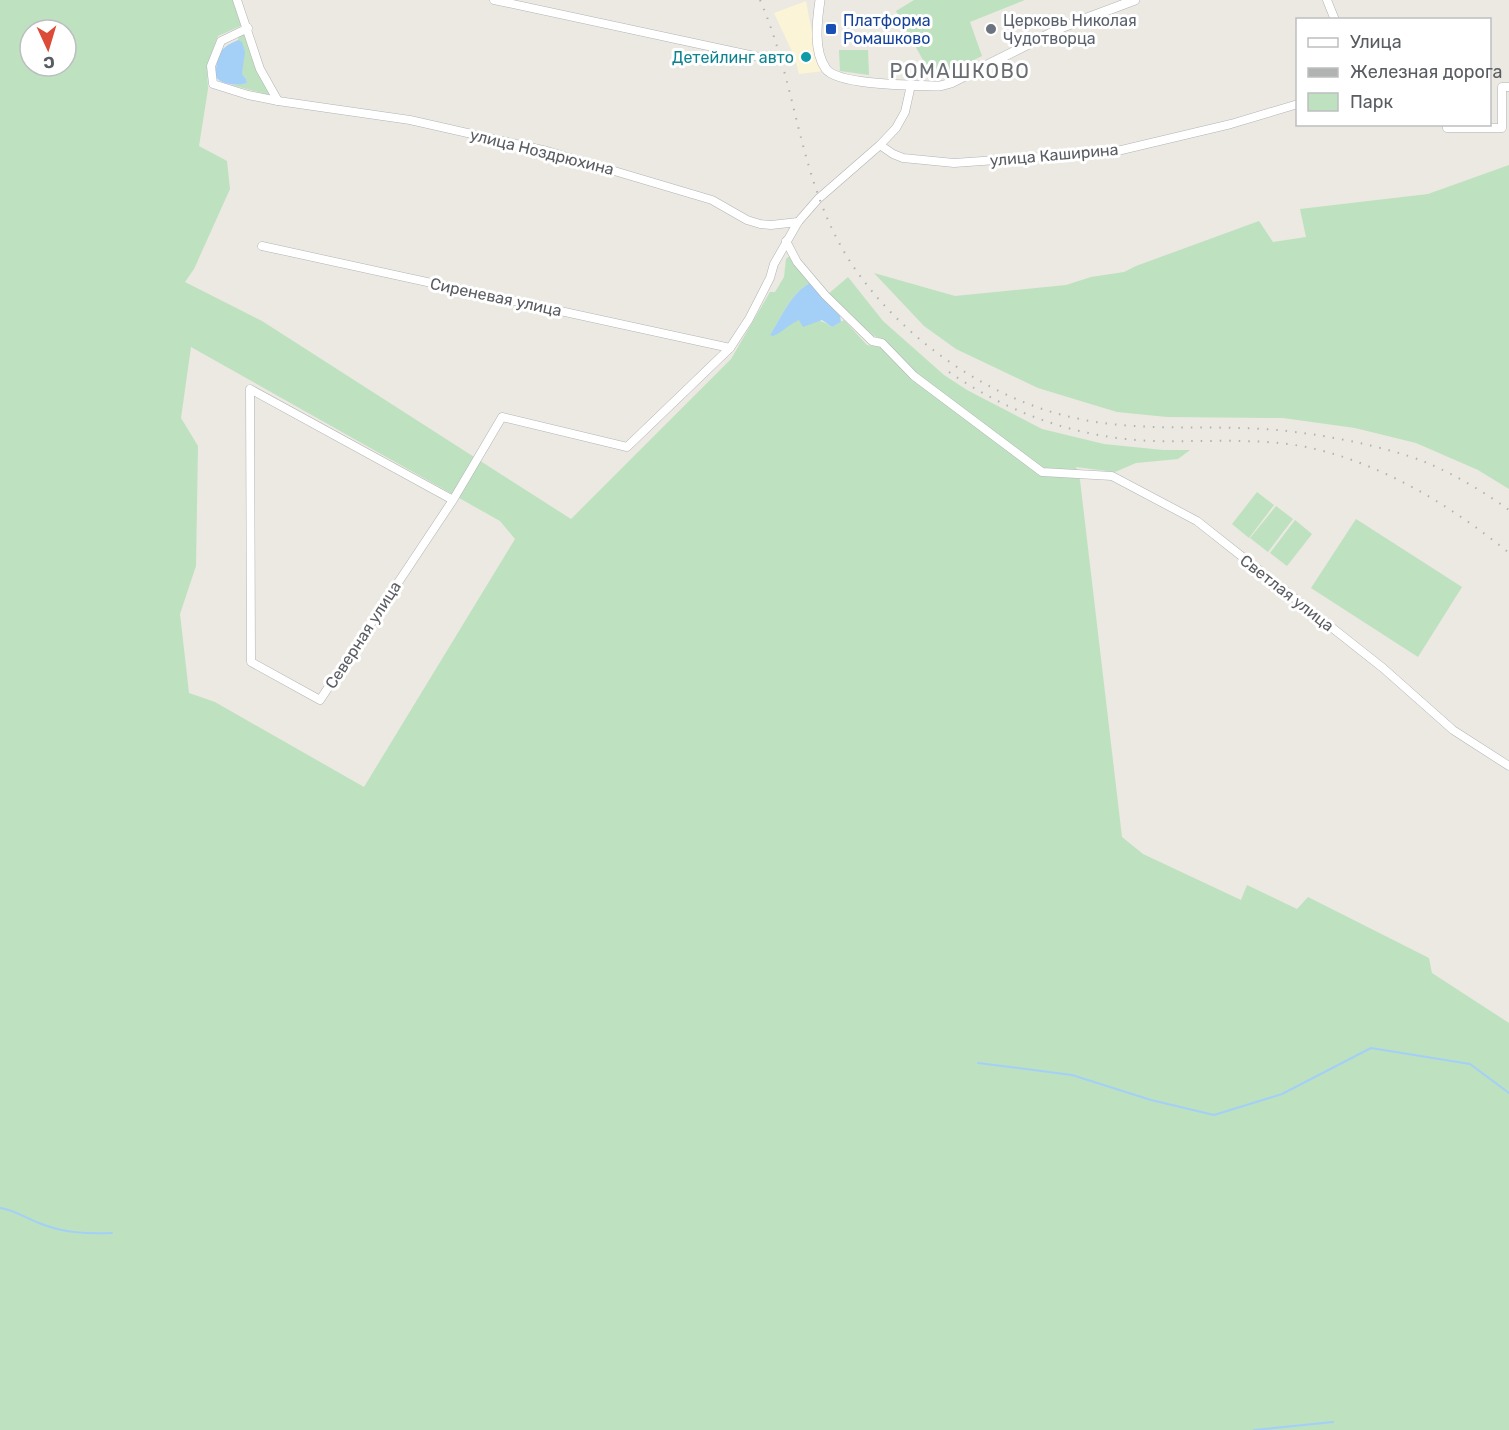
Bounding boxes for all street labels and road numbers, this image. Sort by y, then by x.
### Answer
street label: улица Ноздрюхина [468,125,616,179]
street label: улица Каширина [989,140,1119,170]
street label: Сиреневая улица [428,274,564,320]
street label: Светлая улица [1236,551,1338,635]
street label: Северная улица [321,578,405,692]

